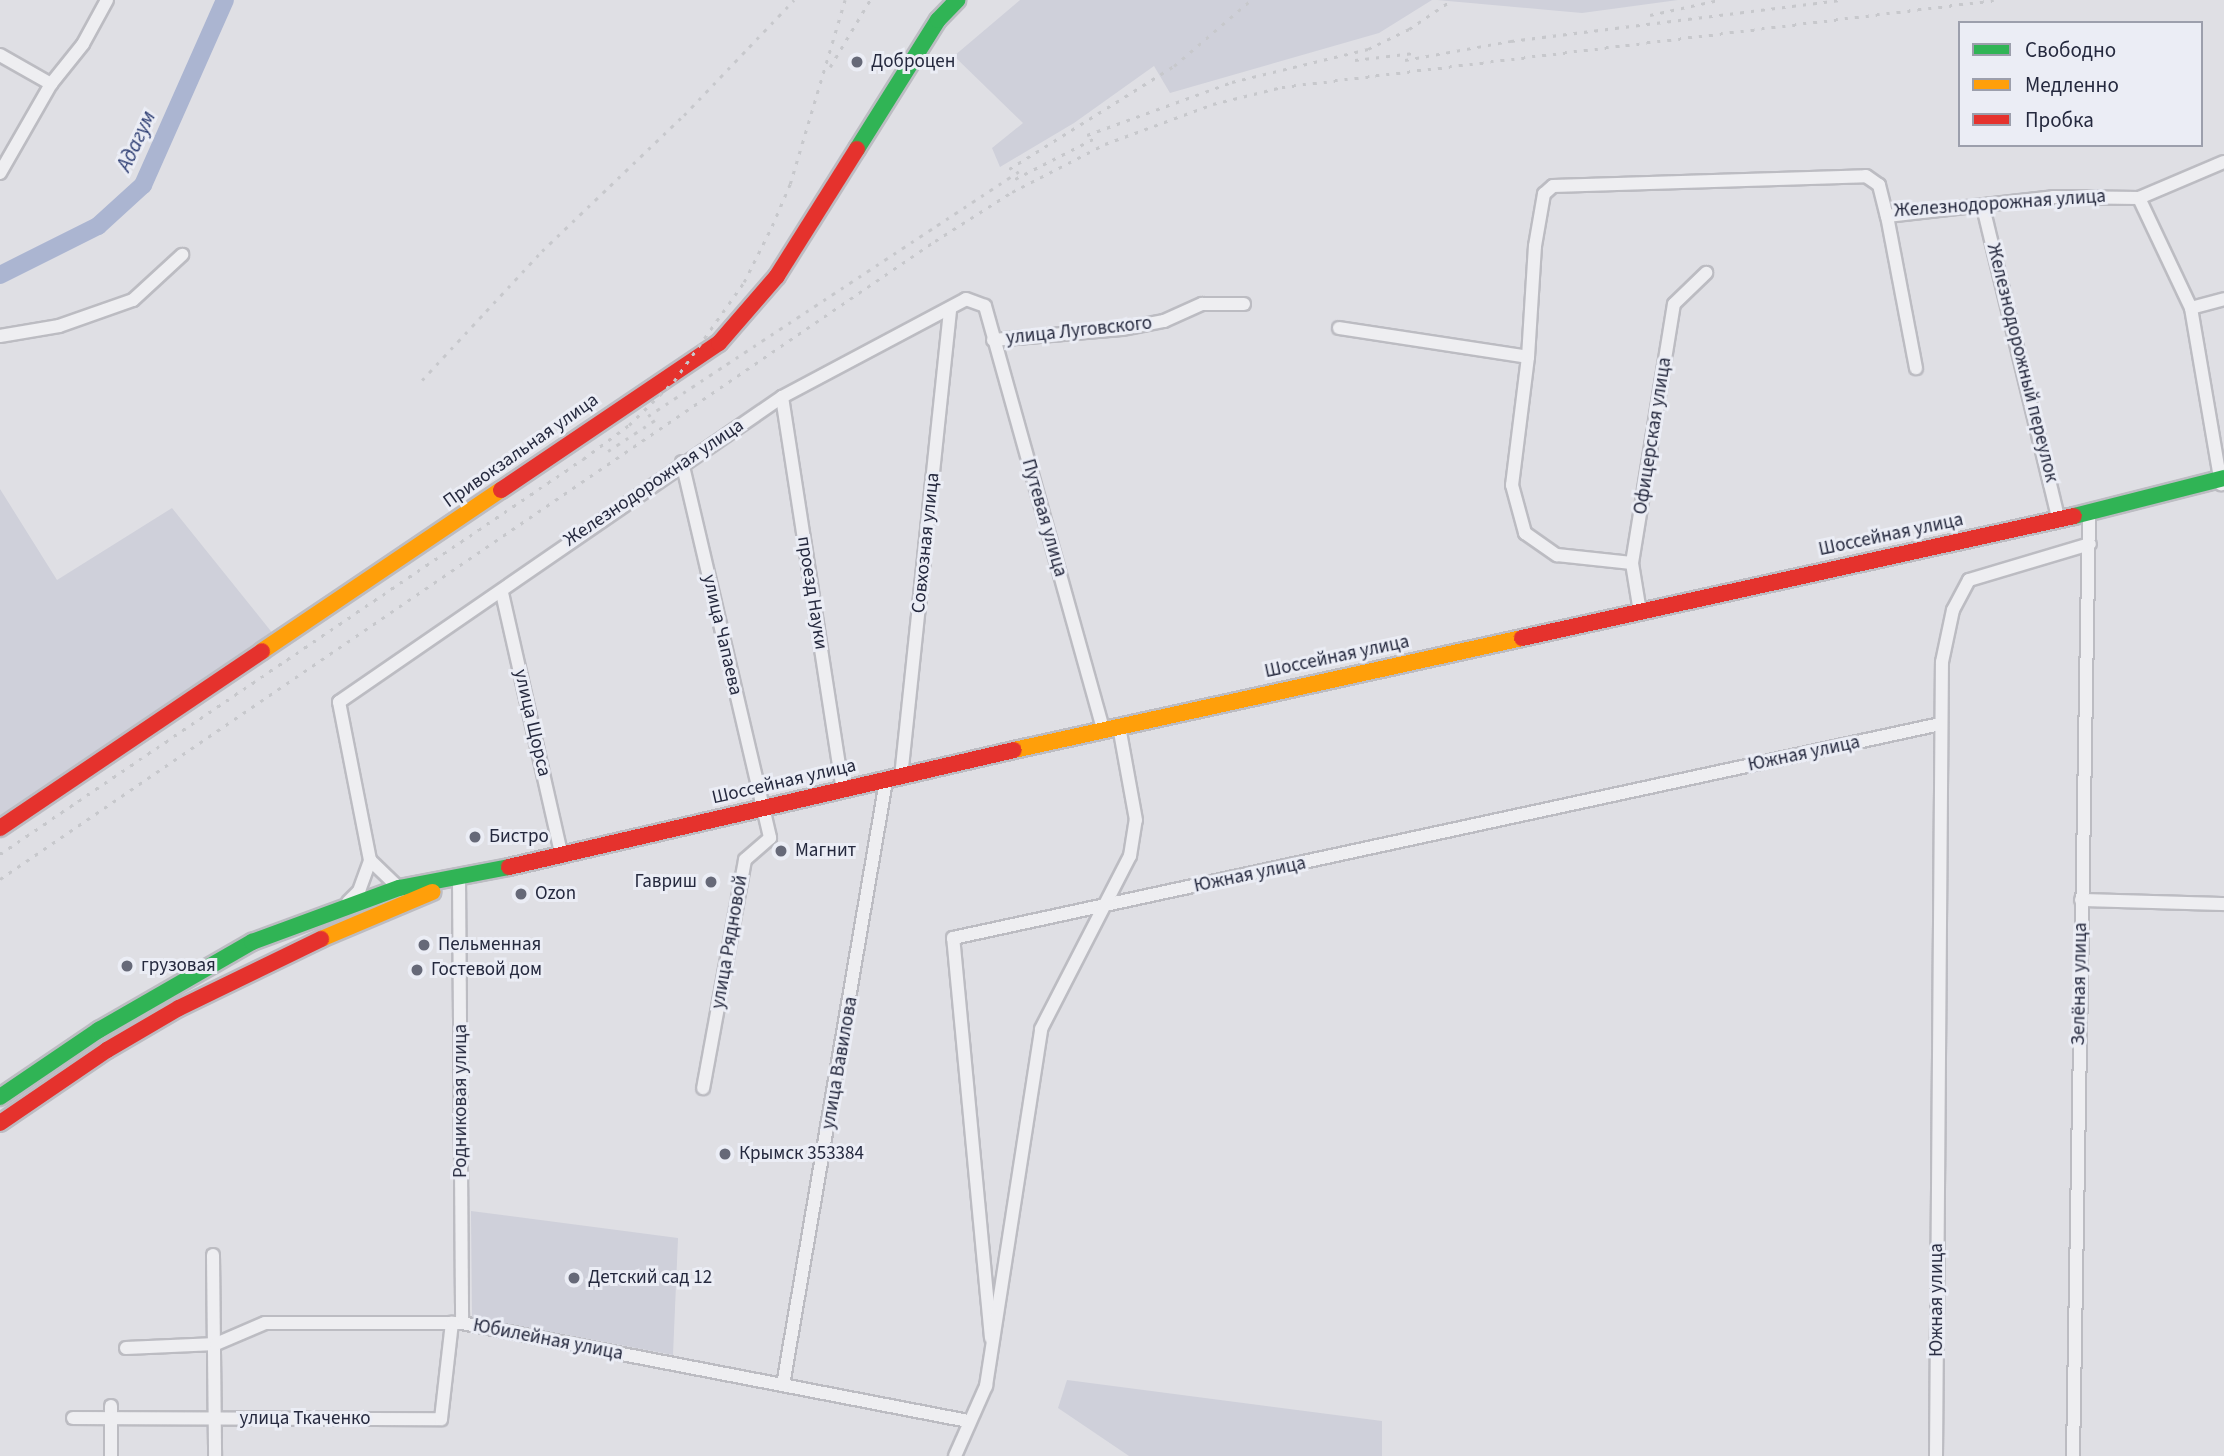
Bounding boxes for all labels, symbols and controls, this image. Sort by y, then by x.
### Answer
legend [1958,21,2203,147]
text: Свободно [2025,35,2116,65]
place label: Доброцен [871,51,955,73]
marker: Доброцен [849,54,865,70]
text: Медленно [2025,70,2119,100]
text: Пробка [2025,105,2094,135]
water label: Адагум [111,107,161,175]
street label: Железнодорожная улица [1893,185,2107,223]
street label: Железнодорожный переулок [1981,241,2063,485]
street label: улица Луговского [1005,312,1153,350]
street label: Офицерская улица [1629,356,1677,516]
street label: Привокзальная улица [439,389,603,513]
street label: Железнодорожная улица [560,414,748,552]
street label: Путевая улица [1016,456,1072,580]
street label: Совхозная улица [907,472,945,614]
street label: Шоссейная улица [1817,509,1965,561]
street label: проезд Науки [792,535,832,651]
street label: улица Чапаева [697,572,747,698]
street label: Шоссейная улица [1263,631,1411,683]
street label: улица Щорса [509,667,555,779]
street label: Южная улица [1746,731,1862,777]
street label: Шоссейная улица [710,754,858,810]
place label: Бистро [489,826,549,848]
marker: Бистро [467,829,483,845]
place label: Магнит [795,840,856,862]
marker: Магнит [773,843,789,859]
street label: Южная улица [1192,852,1308,898]
place label: Гавриш [635,871,697,893]
street label: улица Рядновой [707,873,753,1011]
marker: Гавриш [703,874,719,890]
place label: Ozon [535,883,576,905]
marker: Ozon [513,886,529,902]
street label: Зелёная улица [2068,922,2092,1046]
place label: Пельменная [438,934,541,956]
marker: Пельменная [416,937,432,953]
place label: грузовая [141,955,216,977]
marker: грузовая [119,958,135,974]
place label: Гостевой дом [431,959,542,981]
marker: Гостевой дом [409,962,425,978]
street label: улица Вавилова [817,995,863,1131]
street label: Родниковая улица [450,1024,472,1178]
place label: Крымск 353384 [739,1143,864,1165]
marker: Крымск 353384 [717,1146,733,1162]
street label: Южная улица [1926,1243,1948,1357]
place label: Детский сад 12 [588,1267,712,1289]
marker: Детский сад 12 [566,1270,582,1286]
street label: Юбилейная улица [471,1314,625,1366]
street label: улица Ткаченко [240,1408,370,1430]

